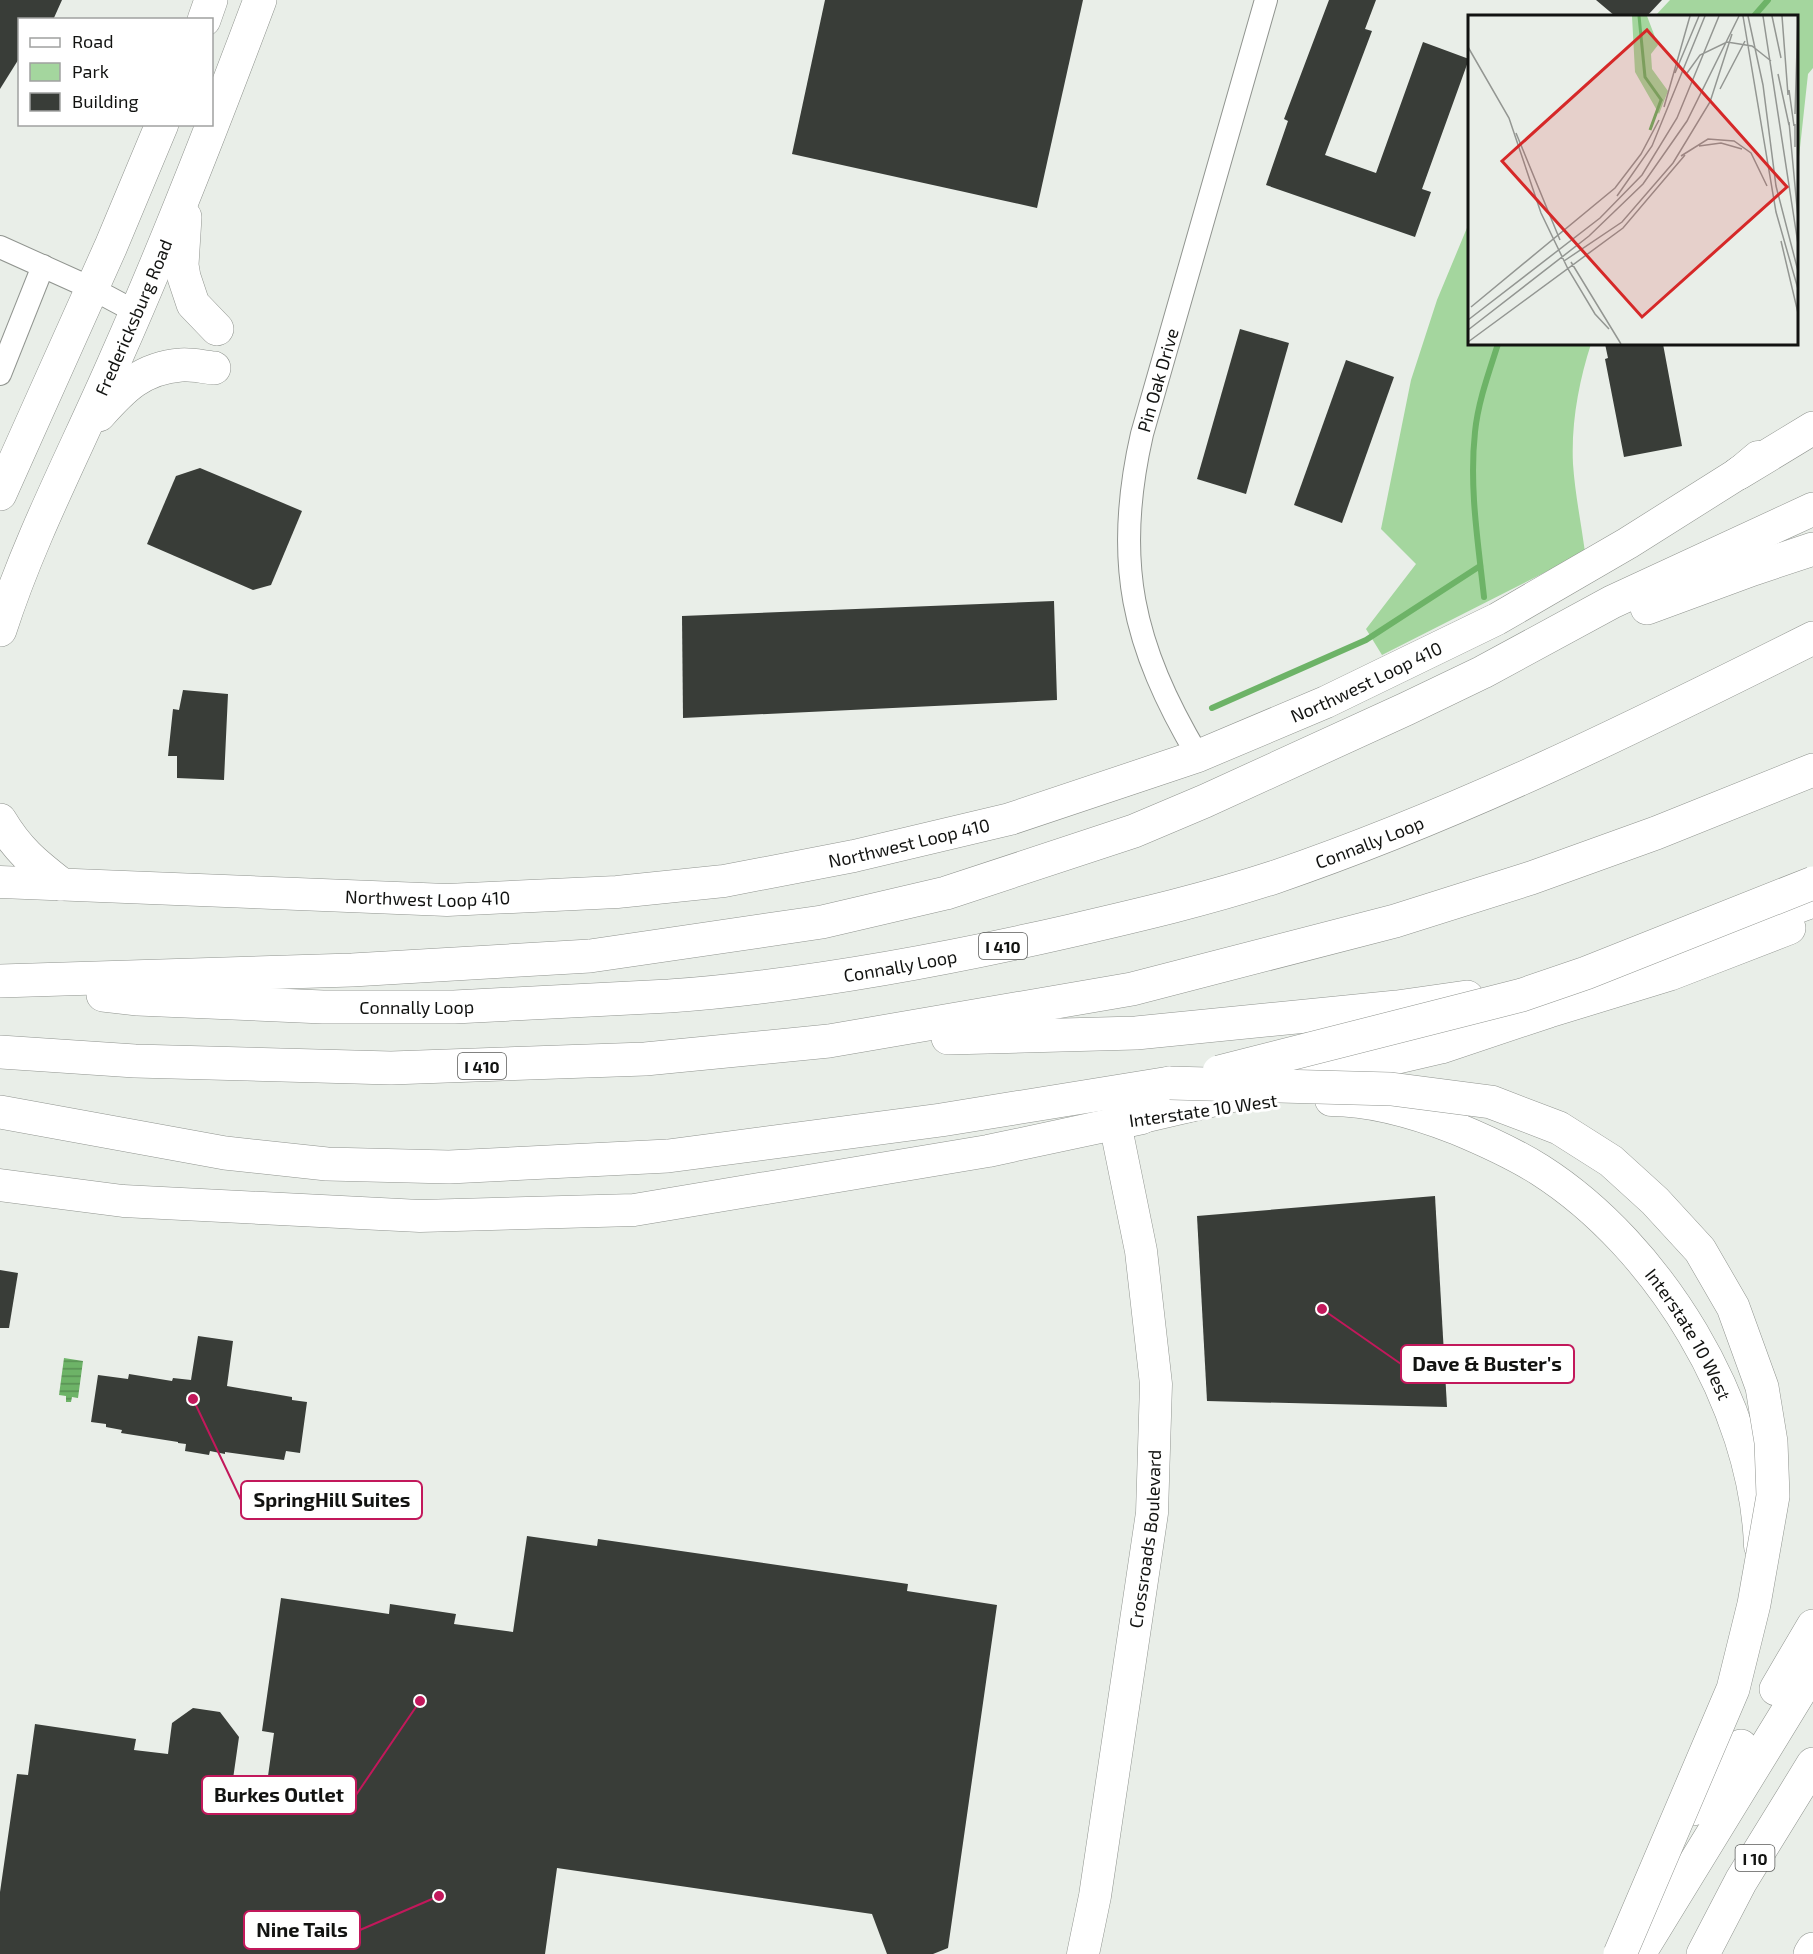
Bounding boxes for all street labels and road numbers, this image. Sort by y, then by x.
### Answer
street label: Fredericksburg Road [90,236,177,399]
street label: Pin Oak Drive [1132,325,1183,435]
street label: Northwest Loop 410 [1287,636,1446,727]
street label: Connally Loop [1312,811,1427,873]
street label: Northwest Loop 410 [826,813,992,872]
street label: Northwest Loop 410 [345,885,511,911]
road number: I 410 [979,933,1027,959]
street label: Connally Loop [842,944,959,986]
street label: Connally Loop [359,995,475,1018]
road number: I 410 [458,1053,506,1079]
street label: Interstate 10 West [1127,1089,1279,1131]
street label: Interstate 10 West [1641,1264,1736,1403]
street label: Crossroads Boulevard [1124,1449,1165,1630]
road number: I 10 [1736,1845,1774,1871]

